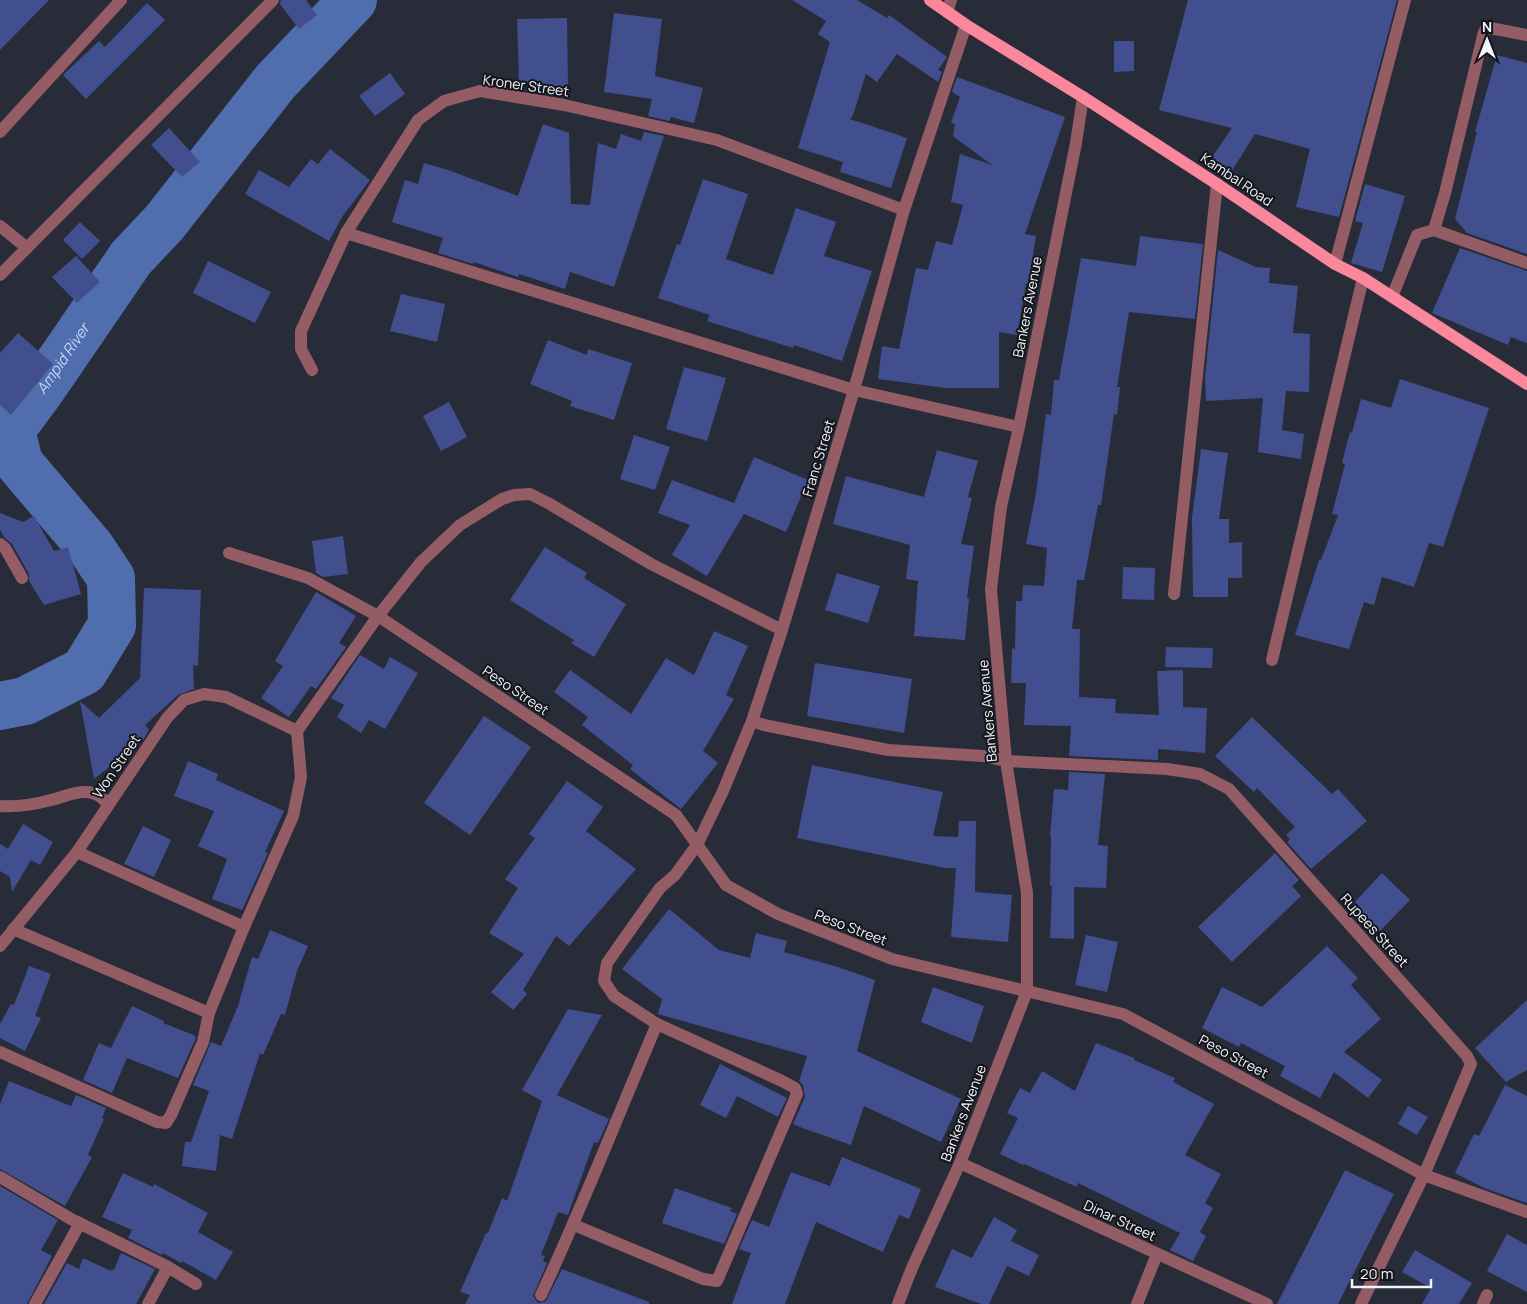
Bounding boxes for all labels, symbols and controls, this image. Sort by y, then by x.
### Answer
north arrow [1462,15,1512,65]
text: N [1482,17,1492,36]
street label: Kroner Street [482,70,571,101]
street label: Kambal Road [1197,148,1277,210]
street label: Bankers Avenue [1008,255,1046,359]
water label: Ampid River [31,317,95,398]
street label: Franc Street [797,417,839,499]
street label: Bankers Avenue [973,659,1001,763]
street label: Peso Street [479,661,553,719]
street label: Won Street [88,730,144,801]
street label: Rupees Street [1337,889,1413,971]
street label: Peso Street [812,904,890,950]
street label: Peso Street [1196,1030,1272,1082]
street label: Bankers Avenue [936,1062,990,1164]
street label: Dinar Street [1081,1195,1160,1245]
scale bar [1352,1256,1431,1288]
text: 20 m [1360,1263,1393,1284]

